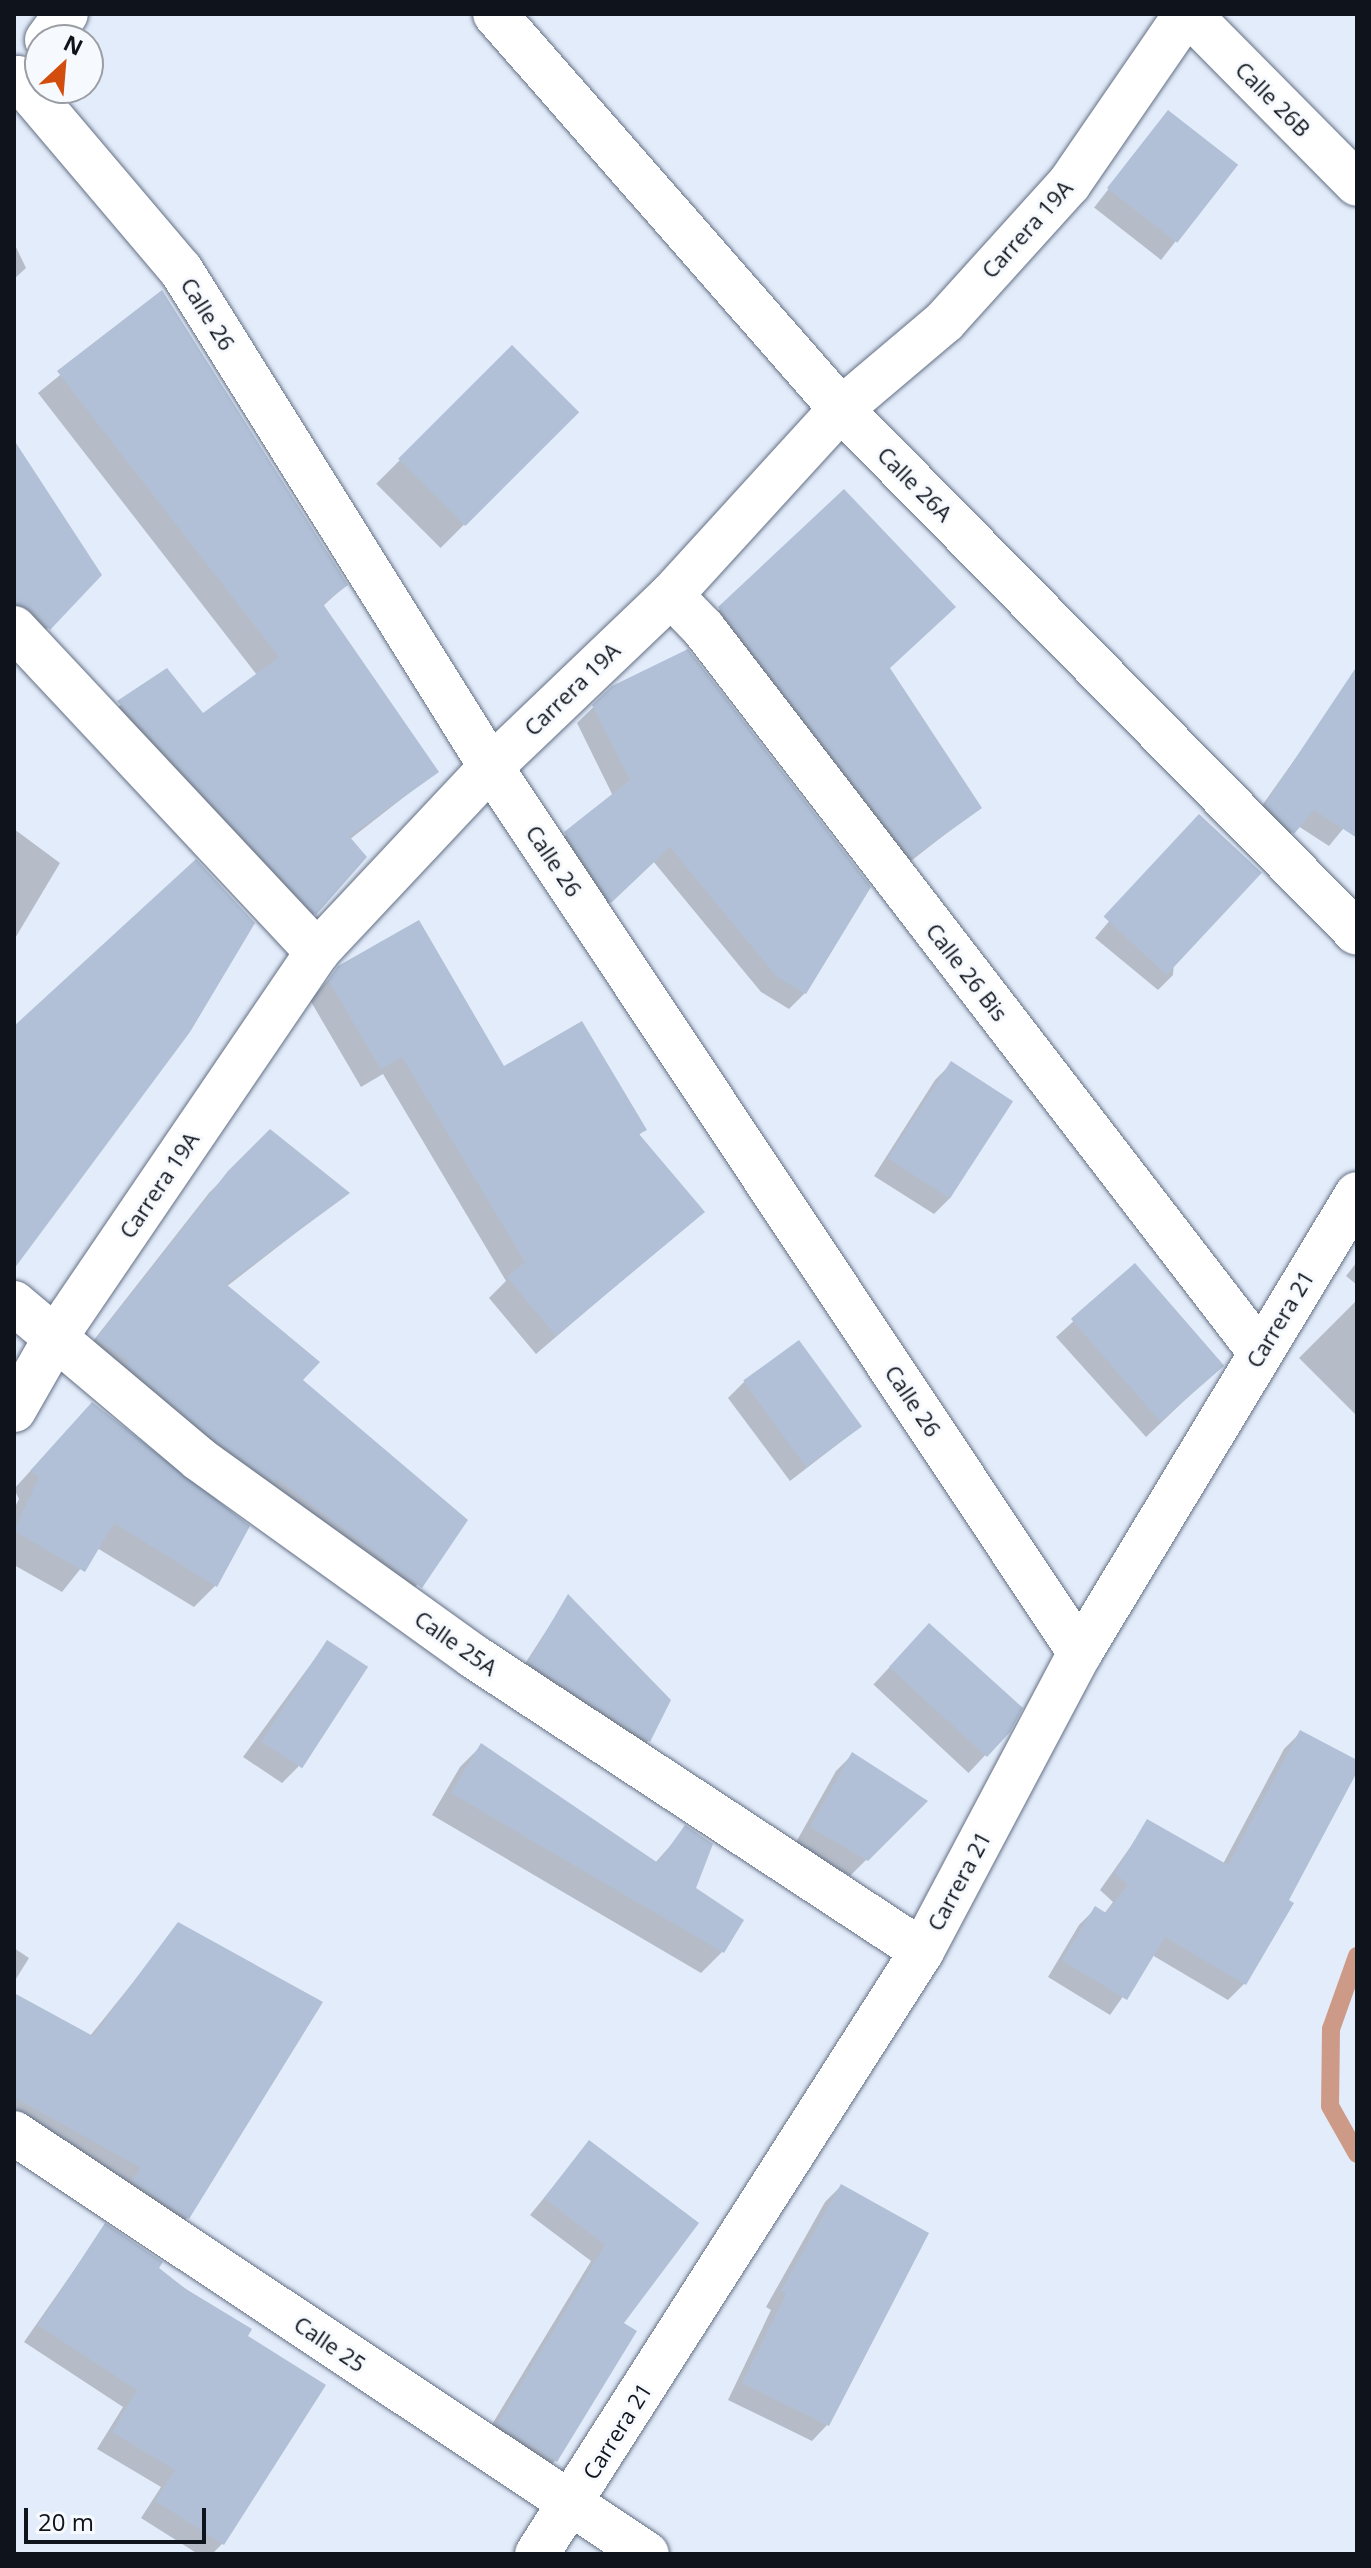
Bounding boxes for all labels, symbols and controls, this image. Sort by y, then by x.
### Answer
north arrow [24,24,104,104]
text: N [59,27,88,62]
street label: Calle 26B [1230,56,1316,142]
street label: Carrera 19A [976,175,1078,283]
street label: Calle 26 [175,273,241,355]
street label: Calle 26A [872,441,958,527]
street label: Carrera 19A [519,637,625,741]
street label: Calle 26 [521,820,587,902]
street label: Calle 26 Bis [921,918,1013,1026]
street label: Carrera 19A [114,1127,204,1243]
street label: Carrera 21 [1241,1266,1319,1372]
street label: Calle 26 [880,1360,946,1442]
street label: Calle 25A [410,1605,502,1681]
street label: Carrera 21 [922,1827,996,1935]
street label: Calle 25 [289,2311,371,2377]
street label: Carrera 21 [577,2378,657,2484]
scale bar [28,2492,210,2542]
text: 20 m [38,2505,94,2538]

